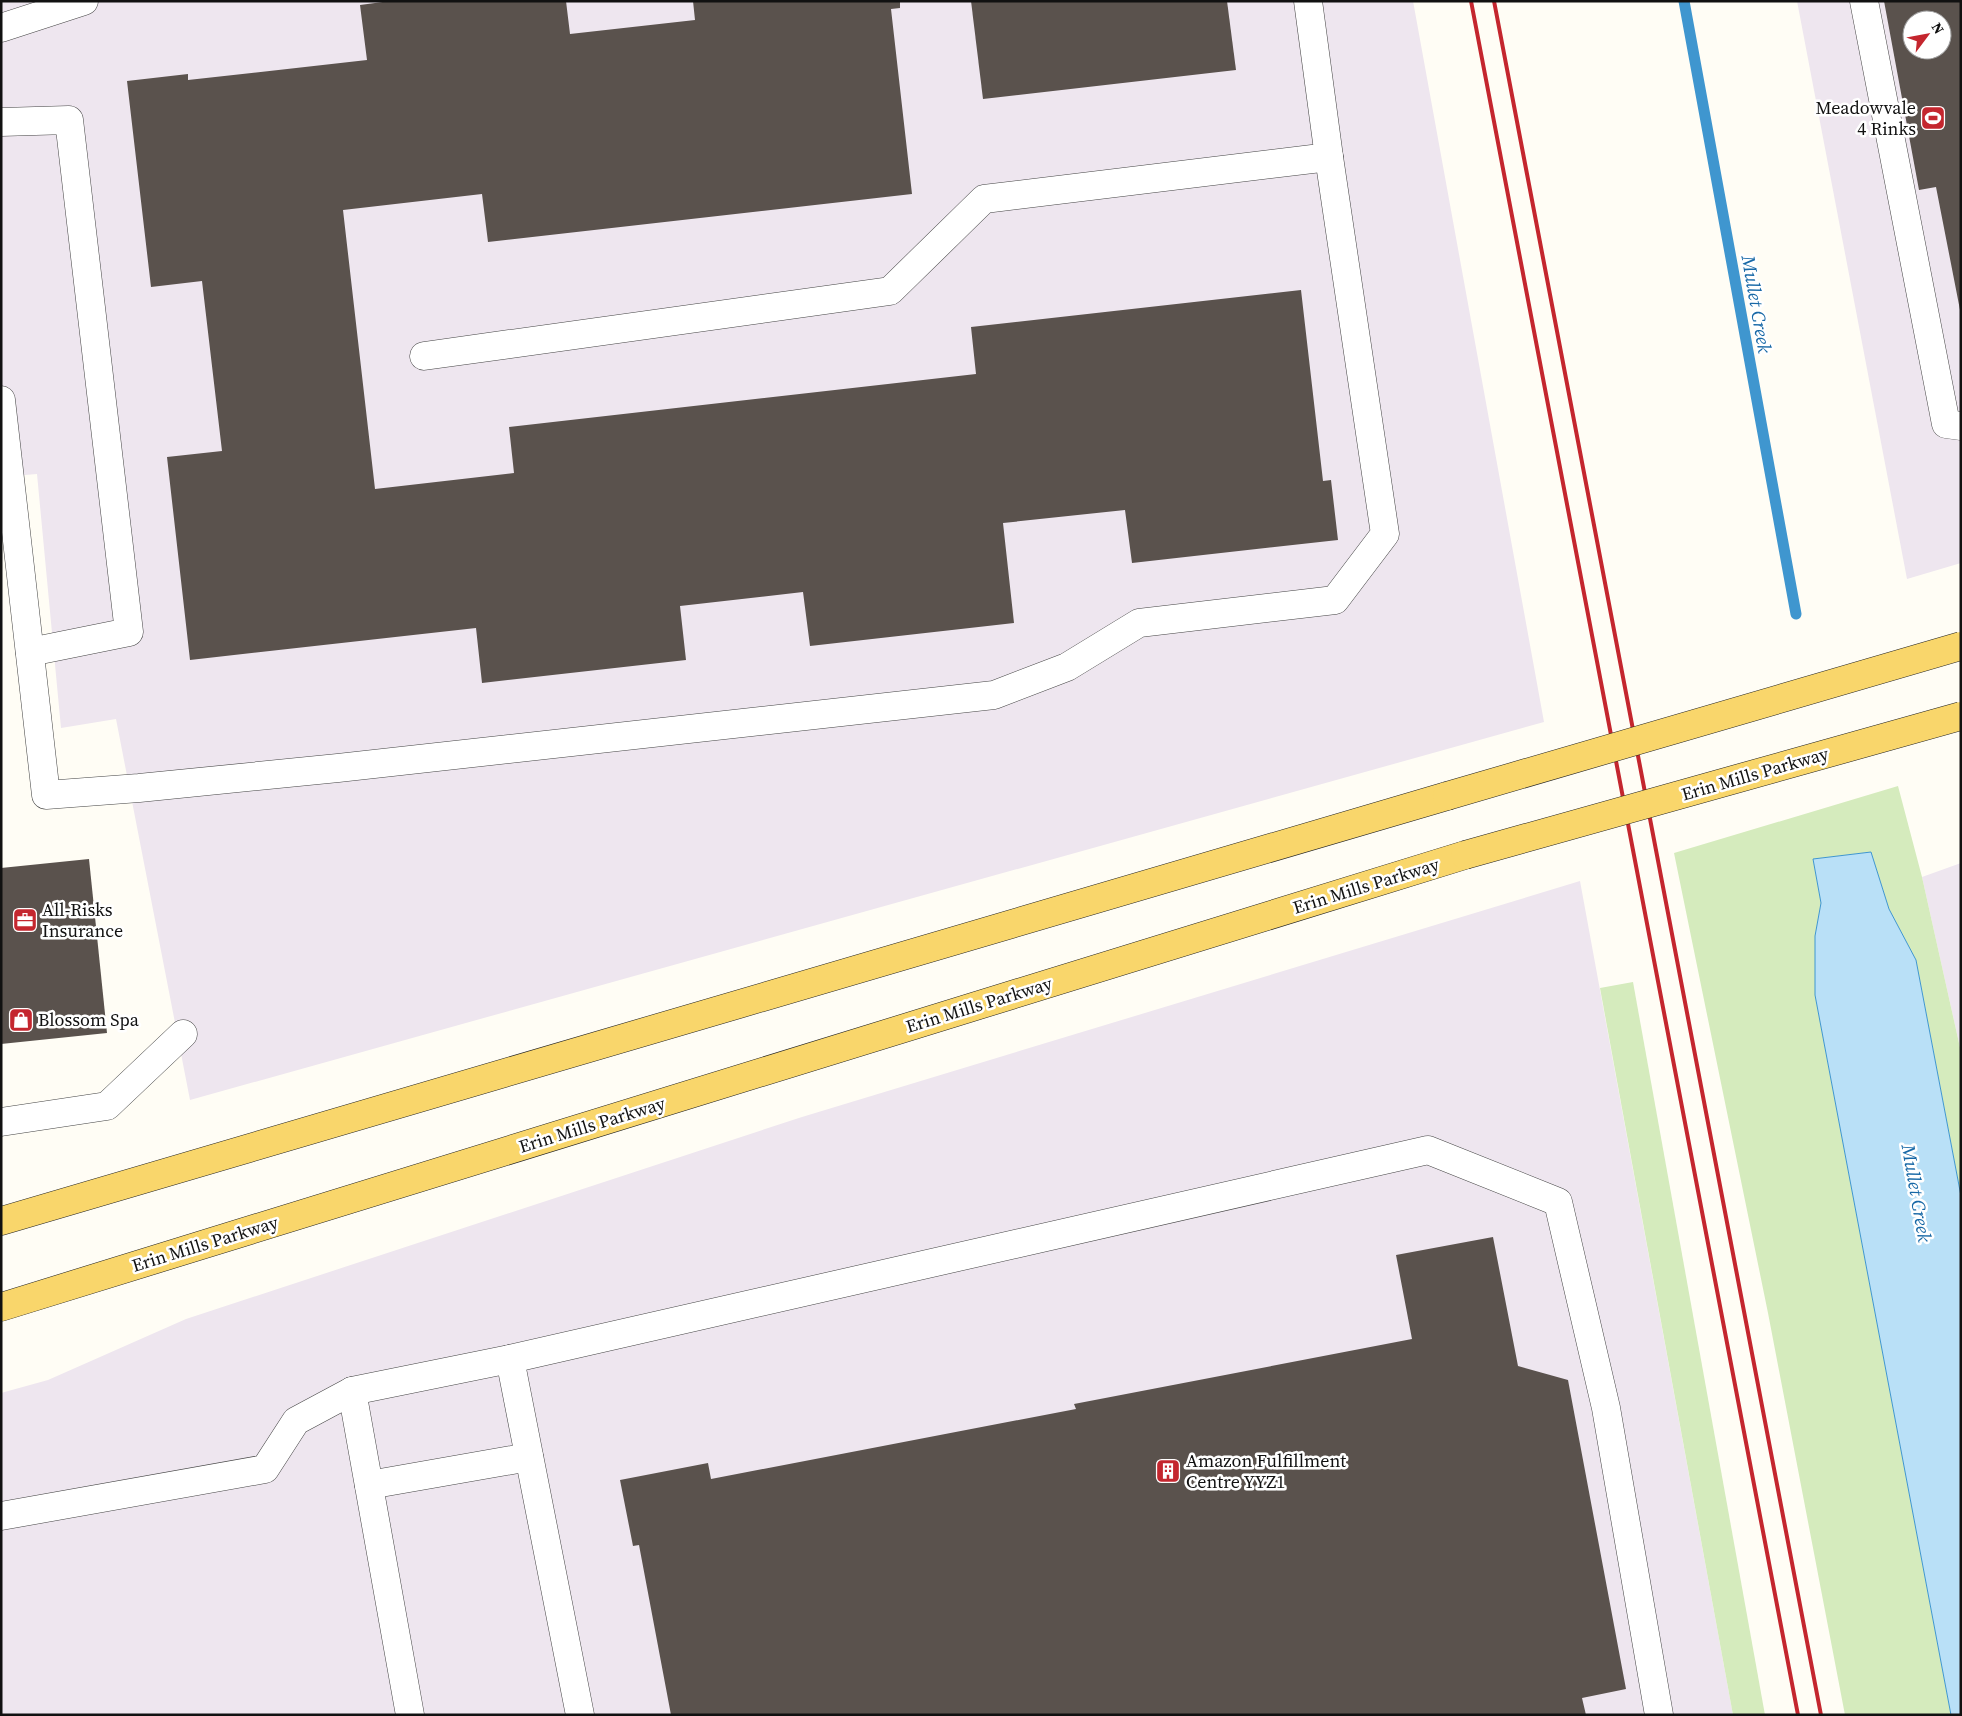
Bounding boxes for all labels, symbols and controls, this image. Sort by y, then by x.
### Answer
north arrow [1902,10,1952,60]
text: N [1927,18,1949,38]
place label: Meadowvale 4 Rinks [1815,95,1916,141]
sports icon: Meadowvale 4 Rinks [1920,105,1946,131]
water label: Mullet Creek [1735,252,1778,355]
street label: Erin Mills Parkway [1678,740,1832,806]
street label: Erin Mills Parkway [1290,851,1443,920]
place label: All-Risks Insurance [42,897,123,943]
office icon: All-Risks Insurance [12,907,38,933]
street label: Erin Mills Parkway [903,970,1056,1039]
shop icon: Blossom Spa [8,1007,34,1033]
place label: Blossom Spa [38,1007,140,1032]
street label: Erin Mills Parkway [516,1090,669,1159]
water label: Mullet Creek [1895,1141,1938,1244]
street label: Erin Mills Parkway [129,1209,282,1278]
place label: Amazon Fulfillment Centre YYZ1 [1186,1448,1346,1494]
building icon: Amazon Fulfillment Centre YYZ1 [1155,1458,1181,1484]

